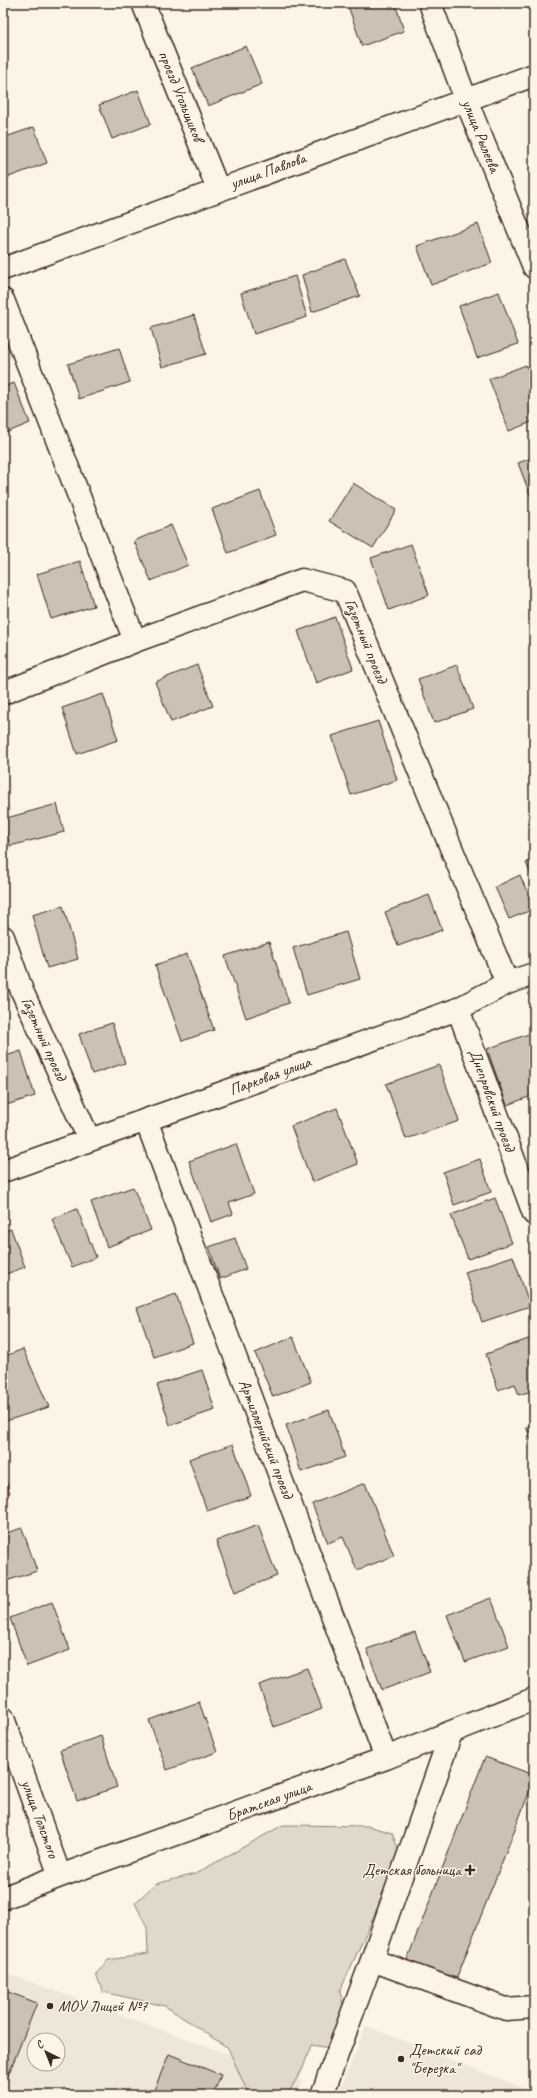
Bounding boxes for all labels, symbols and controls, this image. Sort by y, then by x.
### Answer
street label: проезд Угольщиков [154,48,210,148]
street label: улица Рылеева [457,96,505,177]
street label: улица Павлова [227,148,310,194]
street label: Газетный проезд [340,596,392,687]
street label: Газетный проезд [17,994,72,1085]
street label: Днепровский проезд [464,1046,520,1155]
street label: Парковая улица [227,1052,314,1100]
street label: Артиллерийский проезд [234,1377,298,1503]
street label: улица Толстого [16,1776,64,1862]
street label: Братская улица [224,1776,315,1826]
place label: Детская больница [363,1860,462,1880]
marker: Детская больница [464,1864,476,1876]
place label: МОУ Лицей №7 [58,1996,148,2016]
marker: МОУ Лицей №7 [45,2001,55,2011]
north arrow [26,2032,66,2072]
text: С [32,2037,47,2052]
place label: Детский сад "Березка" [409,2040,483,2078]
marker: Детский сад "Березка" [396,2054,406,2064]

